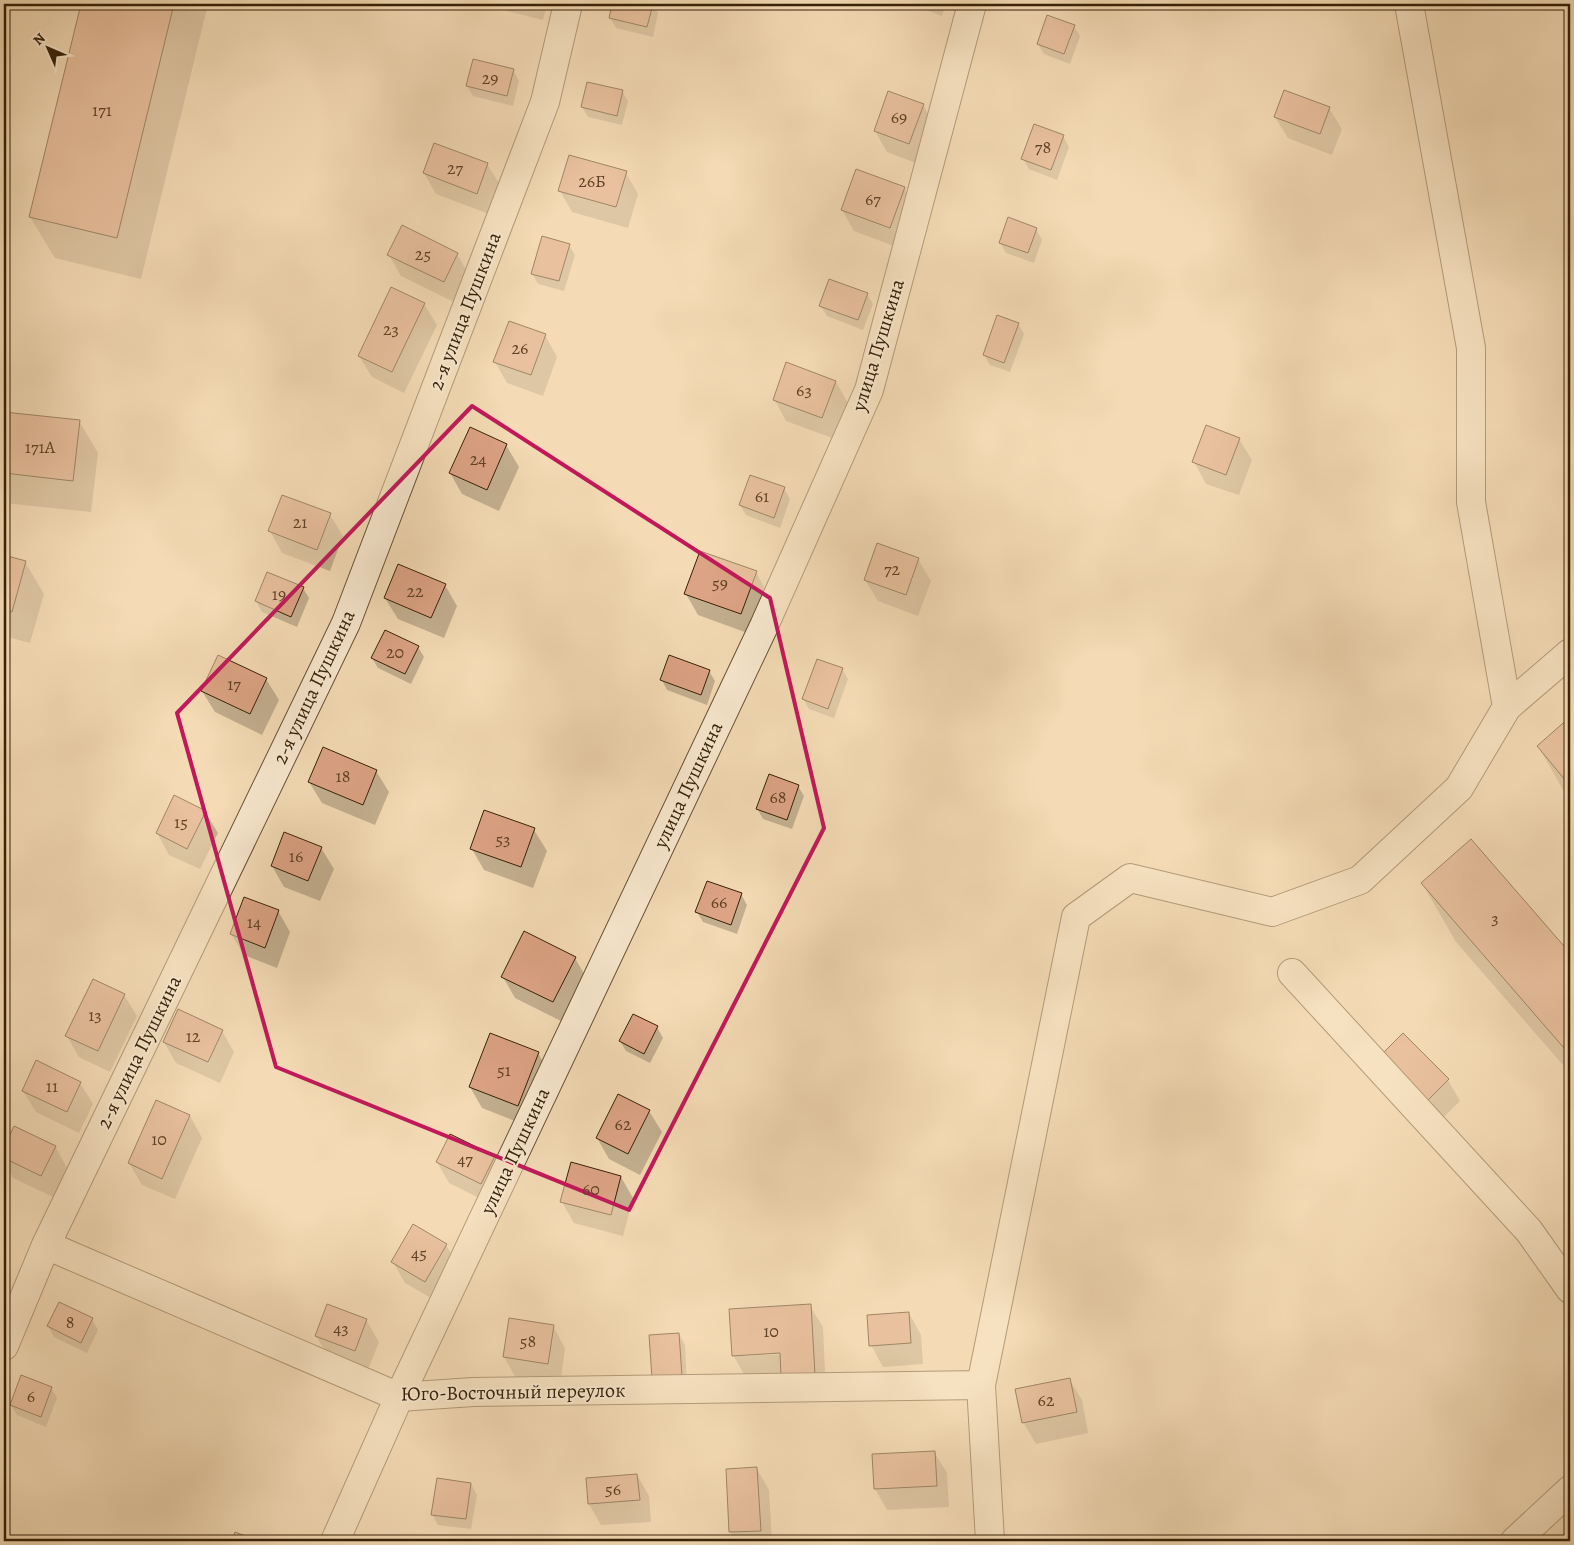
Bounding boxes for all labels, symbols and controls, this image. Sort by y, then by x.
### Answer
north arrow [22,22,72,72]
text: N [29,29,49,49]
house number: 29 [482,66,498,90]
house number: 171 [92,98,112,122]
house number: 69 [891,105,907,129]
house number: 78 [1035,135,1051,159]
house number: 27 [447,156,463,180]
house number: 26Б [578,169,606,193]
house number: 67 [865,187,881,211]
street label: 2-я улица Пушкина [422,227,508,394]
house number: 25 [415,242,431,266]
street label: улица Пушкина [845,275,911,415]
house number: 23 [383,317,399,341]
house number: 26 [512,336,528,360]
house number: 63 [796,378,812,402]
house number: 171А [25,435,56,459]
house number: 24 [470,447,486,471]
house number: 61 [755,484,769,508]
house number: 21 [293,510,307,534]
house number: 72 [884,557,900,581]
house number: 59 [712,571,728,595]
house number: 22 [406,579,424,603]
house number: 19 [272,582,286,606]
street label: 2-я улица Пушкина [266,605,362,769]
house number: 20 [386,640,404,664]
house number: 17 [227,672,241,696]
street label: улица Пушкина [646,717,730,854]
house number: 18 [336,764,350,788]
house number: 68 [769,785,787,809]
house number: 15 [174,810,188,834]
house number: 53 [495,827,511,851]
house number: 16 [289,844,303,868]
house number: 66 [711,890,727,914]
house number: 3 [1491,906,1499,930]
house number: 14 [247,910,261,934]
street label: 2-я улица Пушкина [90,970,188,1133]
house number: 13 [88,1003,102,1027]
house number: 12 [186,1024,201,1048]
house number: 51 [497,1058,511,1082]
house number: 11 [46,1074,58,1098]
street label: улица Пушкина [473,1083,557,1220]
house number: 62 [615,1112,632,1136]
house number: 10 [151,1127,167,1151]
house number: 47 [457,1147,473,1171]
house number: 60 [582,1177,600,1201]
house number: 45 [411,1241,427,1265]
house number: 8 [66,1310,74,1334]
house number: 43 [333,1316,349,1340]
house number: 10 [763,1319,779,1343]
house number: 58 [520,1329,536,1353]
street label: Юго-Восточный переулок [400,1377,626,1407]
house number: 6 [27,1384,35,1408]
house number: 62 [1038,1388,1055,1412]
house number: 56 [605,1477,621,1501]

